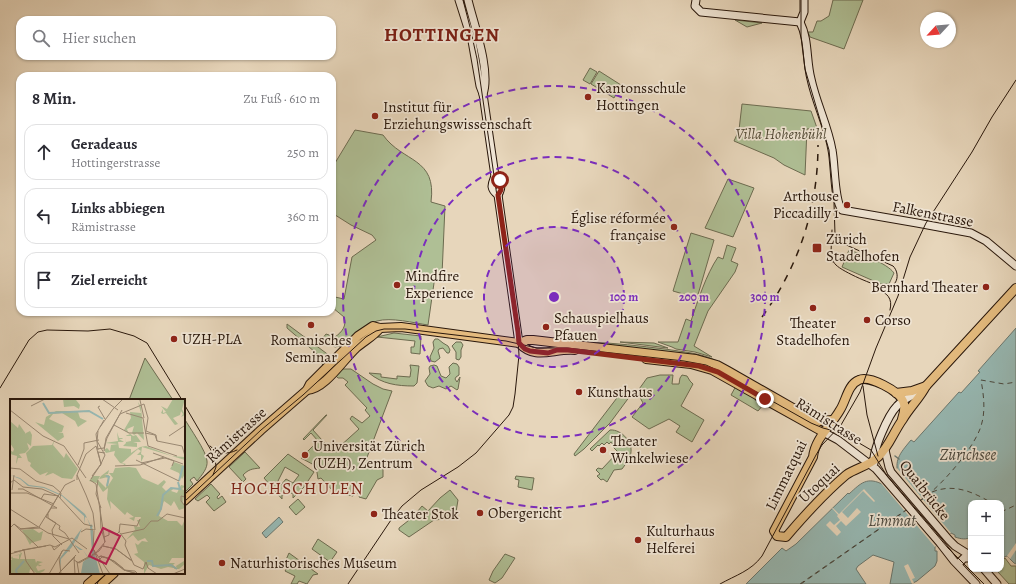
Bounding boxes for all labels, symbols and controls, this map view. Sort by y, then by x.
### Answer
north arrow [920,12,956,48]
search box [16,16,336,60]
district label: HOTTINGEN [384,22,500,48]
icon: search [30,27,52,49]
text: Hier suchen [62,28,136,48]
place label: Kantonsschule Hottingen [596,78,686,115]
text: 8 Min. [32,87,77,110]
text: Zu Fuß · 610 m [243,90,320,107]
marker: Kantonsschule Hottingen [583,92,593,102]
place label: Institut für Erziehungswissenschaft [383,97,532,134]
marker: Institut für Erziehungswissenschaft [370,111,380,121]
park label: Villa Hohenbühl [735,124,827,144]
text: Geradeaus [71,134,137,154]
icon: ahead [33,141,55,163]
text: 250 m [287,144,319,161]
text: Hottingerstrasse [71,154,160,171]
route start [491,171,509,189]
place label: Arthouse Piccadilly 1 [773,186,839,223]
street label: Falkenstrasse [891,196,975,232]
text: Links abbiegen [71,198,165,218]
marker: Arthouse Piccadilly 1 [842,200,852,210]
icon: left [33,205,55,227]
text: 360 m [287,208,319,225]
place label: Église réformée française [570,208,666,245]
text: Rämistrasse [71,218,136,235]
marker: Église réformée française [669,222,679,232]
place label: Zürich Stadelhofen [826,229,899,266]
marker: Zürich Stadelhofen [811,242,823,254]
place label: Mindfire Experience [405,266,474,303]
icon: arrive [33,269,55,291]
text: Ziel erreicht [71,270,147,290]
place label: Bernhard Theater [871,277,978,297]
marker: Mindfire Experience [392,280,402,290]
marker: Bernhard Theater [981,282,991,292]
text: 100 m [610,289,638,305]
text: 200 m [679,289,709,305]
text: 300 m [750,289,780,305]
centre of rings [547,290,561,304]
marker: Theater Stadelhofen [808,303,818,313]
place label: Schauspielhaus Pfauen [554,308,649,345]
place label: Corso [875,310,911,330]
place label: Theater Stadelhofen [776,313,850,350]
marker: Corso [862,315,872,325]
marker: Romanisches Seminar [306,320,316,330]
marker: Schauspielhaus Pfauen [541,322,551,332]
place label: UZH-PLA [182,329,242,349]
place label: Romanisches Seminar [270,330,352,367]
marker: UZH-PLA [169,334,179,344]
place label: Kunsthaus [587,382,653,402]
marker: Kunsthaus [574,387,584,397]
route end [756,390,774,408]
street label: Rämistrasse [792,393,866,449]
inset map [10,399,185,574]
street label: Rämistrasse [201,402,271,467]
place label: Theater Winkelwiese [610,431,689,468]
place label: Universität Zürich (UZH), Zentrum [313,436,425,473]
street label: Limmatquai [760,437,812,513]
water label: Zürichsee [940,444,996,466]
marker: Theater Winkelwiese [598,445,608,455]
marker: Universität Zürich (UZH), Zentrum [300,450,310,460]
street label: Quaibrücke [895,456,955,525]
street label: Utoquai [794,459,844,507]
district label: HOCHSCHULEN [230,477,364,500]
map controls [968,500,1004,572]
button: + [968,500,1004,536]
place label: Obergericht [488,503,562,523]
place label: Theater Stok [382,504,459,524]
marker: Obergericht [475,508,485,518]
marker: Theater Stok [369,509,379,519]
water label: Limmat [868,510,917,532]
place label: Kulturhaus Helferei [646,521,715,558]
marker: Kulturhaus Helferei [633,535,643,545]
button: − [968,536,1004,572]
place label: Naturhistorisches Museum [230,553,397,573]
marker: Naturhistorisches Museum [217,558,227,568]

